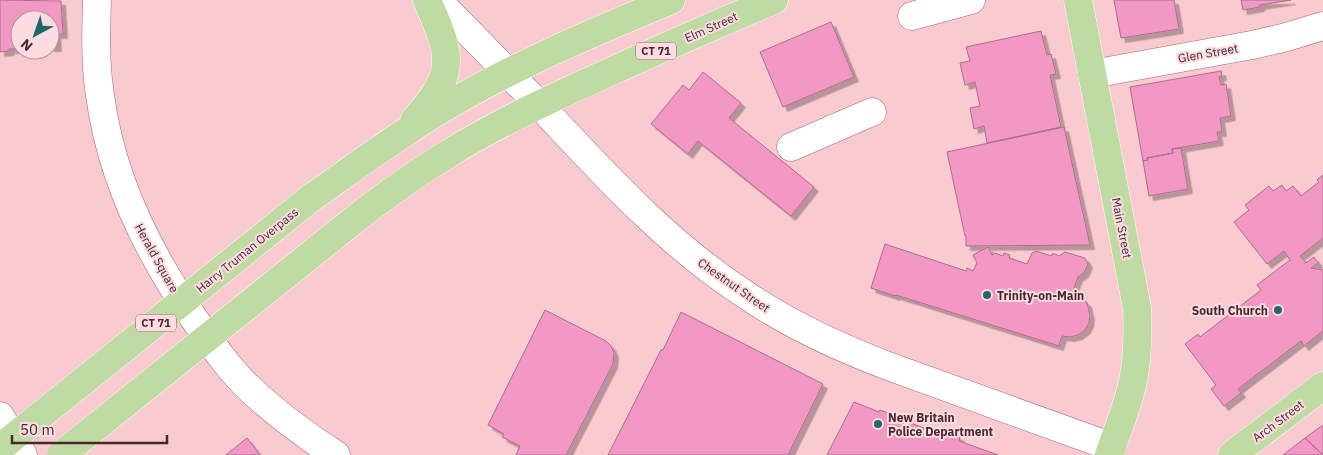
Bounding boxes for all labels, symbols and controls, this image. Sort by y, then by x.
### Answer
street label: Elm Street [682,9,740,45]
north arrow [10,10,60,60]
text: N [17,35,36,55]
street label: Glen Street [1177,40,1239,66]
road number: CT 71 [636,42,676,59]
street label: Main Street [1109,196,1135,260]
street label: Harry Truman Overpass [193,204,301,296]
street label: Herald Square [132,221,182,296]
street label: Chestnut Street [695,255,773,315]
place label: Trinity-on-Main [997,288,1084,303]
marker: Trinity-on-Main [981,289,993,301]
place label: South Church [1192,303,1268,318]
marker: South Church [1272,304,1284,316]
road number: CT 71 [136,314,176,332]
street label: Arch Street [1249,397,1307,445]
place label: New Britain Police Department [888,410,994,439]
scale bar [12,412,168,444]
marker: New Britain Police Department [872,418,884,430]
text: 50 m [20,420,55,439]

